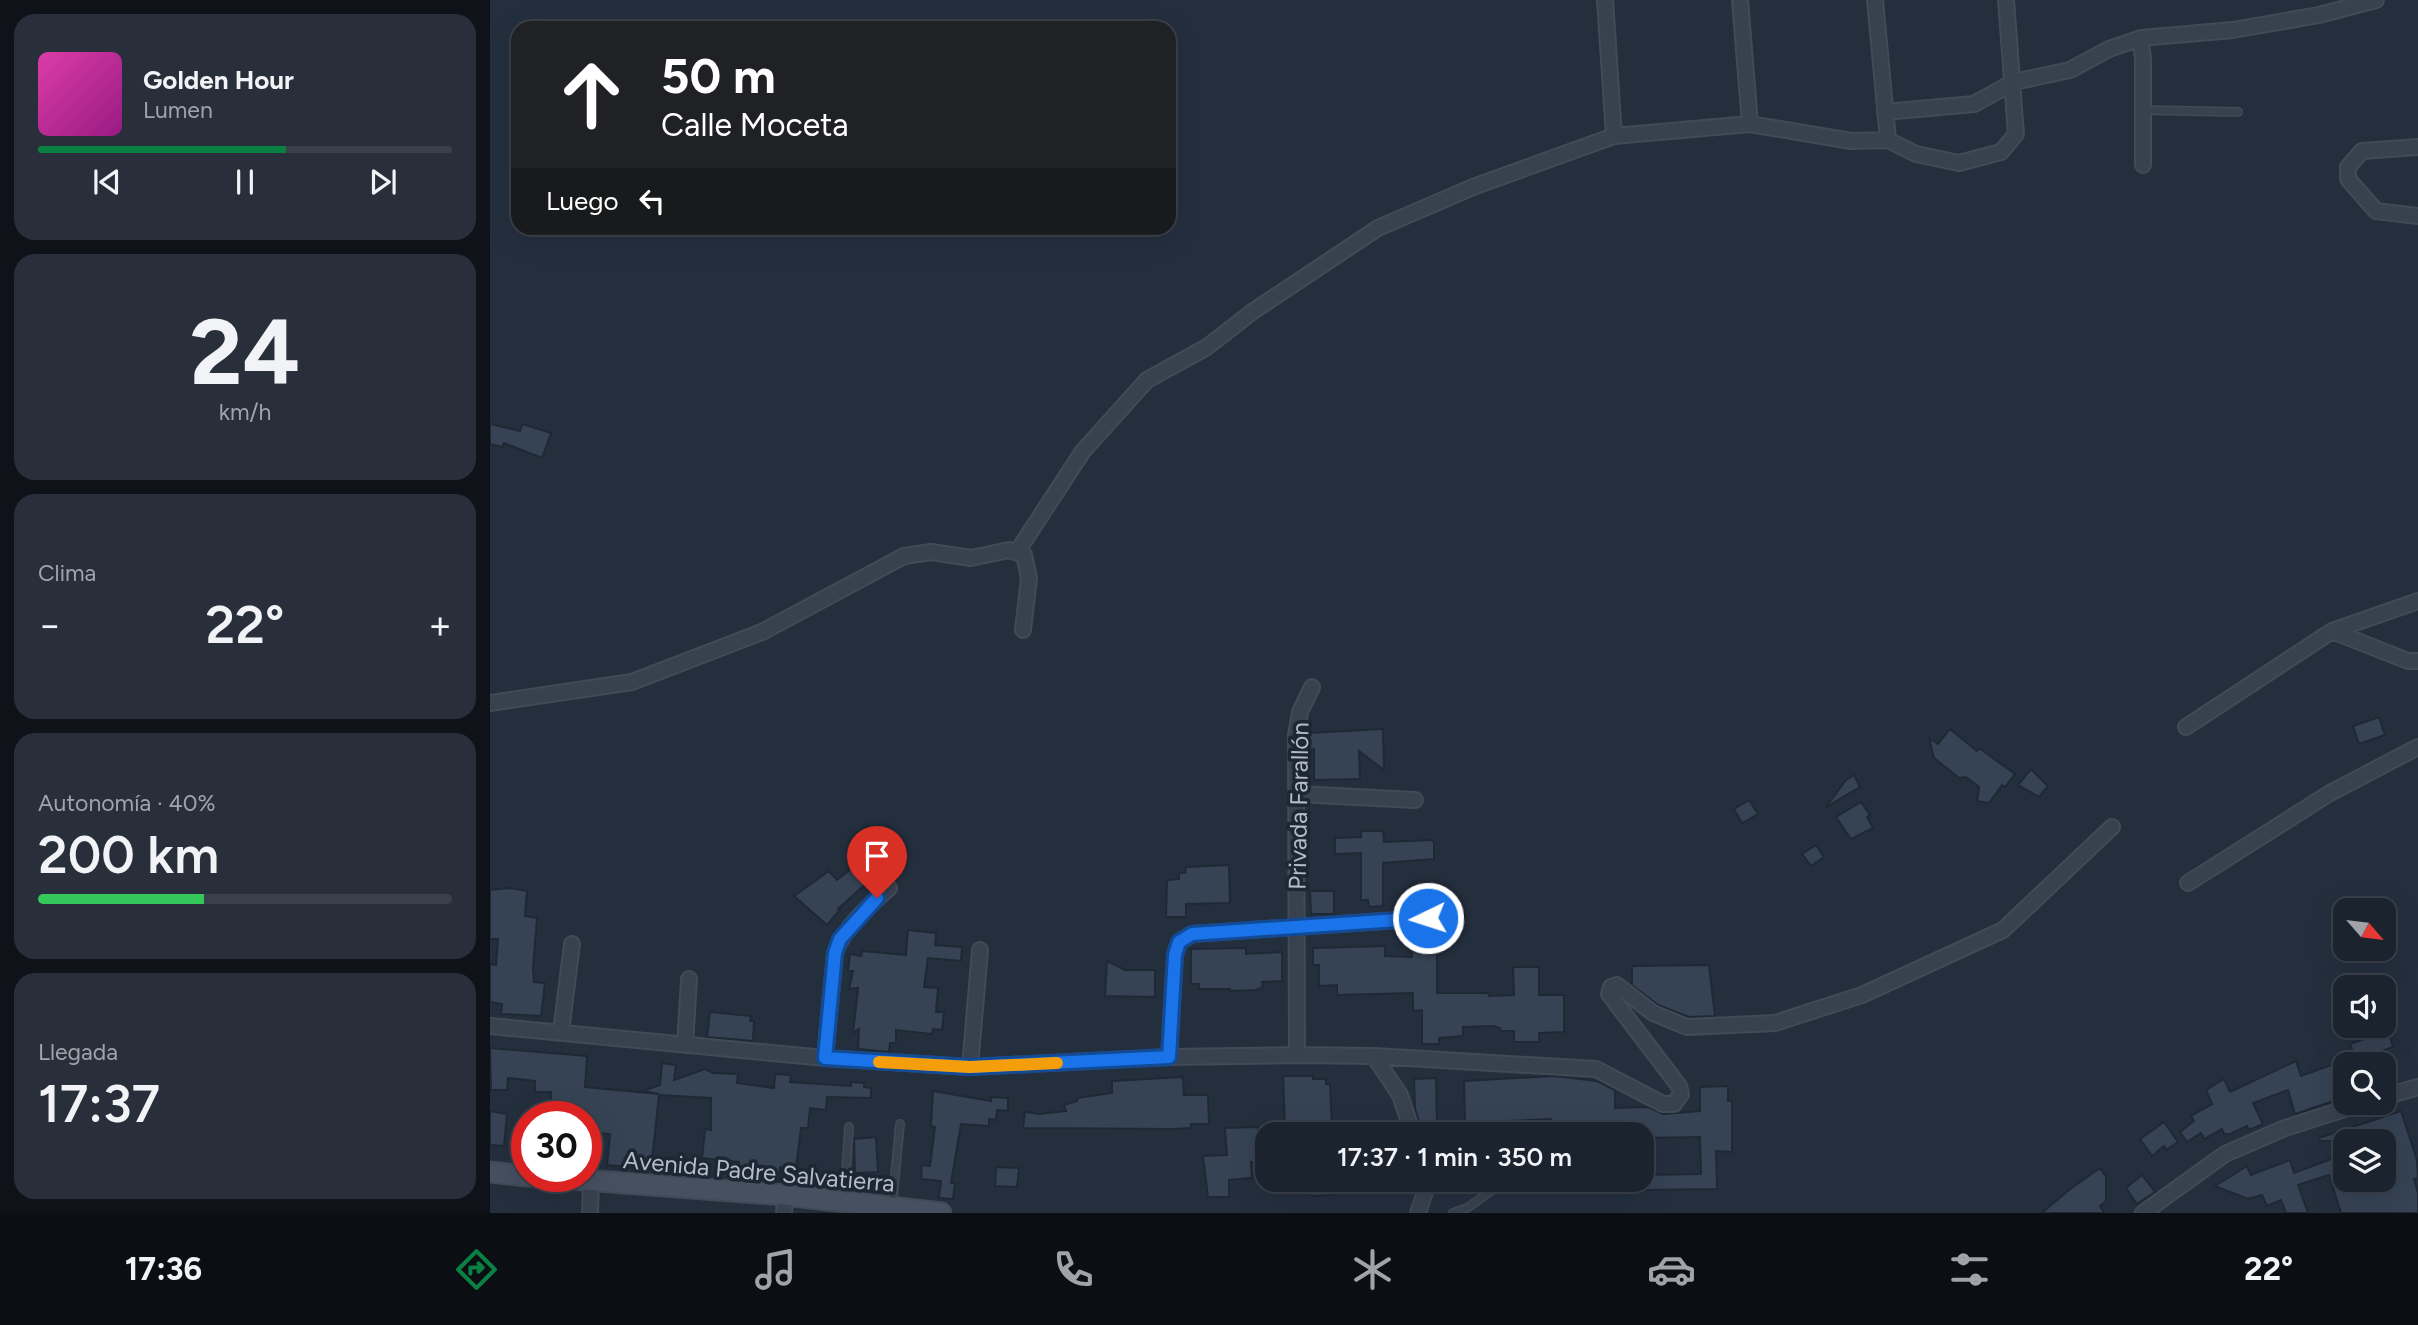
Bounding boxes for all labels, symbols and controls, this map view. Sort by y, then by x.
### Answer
text: 50 m [661,46,776,105]
icon: ahead [546,49,637,140]
text: Golden Hour [143,64,294,96]
text: Lumen [143,96,213,124]
text: Calle Moceta [661,106,849,144]
icon: previous [88,163,126,201]
icon: pause [226,163,264,201]
icon: next [364,163,402,201]
icon: left [633,182,671,220]
text: Luego [546,185,619,217]
text: 24 [190,298,300,407]
text: km/h [219,398,271,426]
text: Clima [38,559,96,587]
text: 22° [206,594,284,656]
text: − [38,602,62,648]
text: + [428,602,452,648]
street label: Privada Farallón [1283,722,1314,890]
text: Autonomía · 40% [38,789,216,817]
text: 200 km [38,824,219,886]
pin [847,826,907,898]
icon: arrive [858,837,896,875]
position arrow [1391,881,1465,955]
north arrow [2333,898,2396,961]
map controls [2333,898,2396,1192]
button: sound [2333,975,2396,1038]
text: Llegada [38,1038,118,1066]
button: search [2333,1052,2396,1115]
text: 17:37 [38,1073,160,1135]
speed limit sign: 30 [511,1101,602,1192]
button: layers [2333,1129,2396,1192]
text: 17:37 · 1 min · 350 m [1337,1141,1572,1173]
street label: Avenida Padre Salvatierra [622,1145,896,1198]
icon: directions [452,1245,501,1294]
icon: music [751,1245,800,1294]
icon: phone [1049,1245,1098,1294]
icon: climate [1348,1245,1397,1294]
icon: car [1647,1245,1696,1294]
icon: filters [1945,1245,1994,1294]
text: 17:36 [125,1250,202,1288]
text: 22° [2244,1250,2293,1288]

